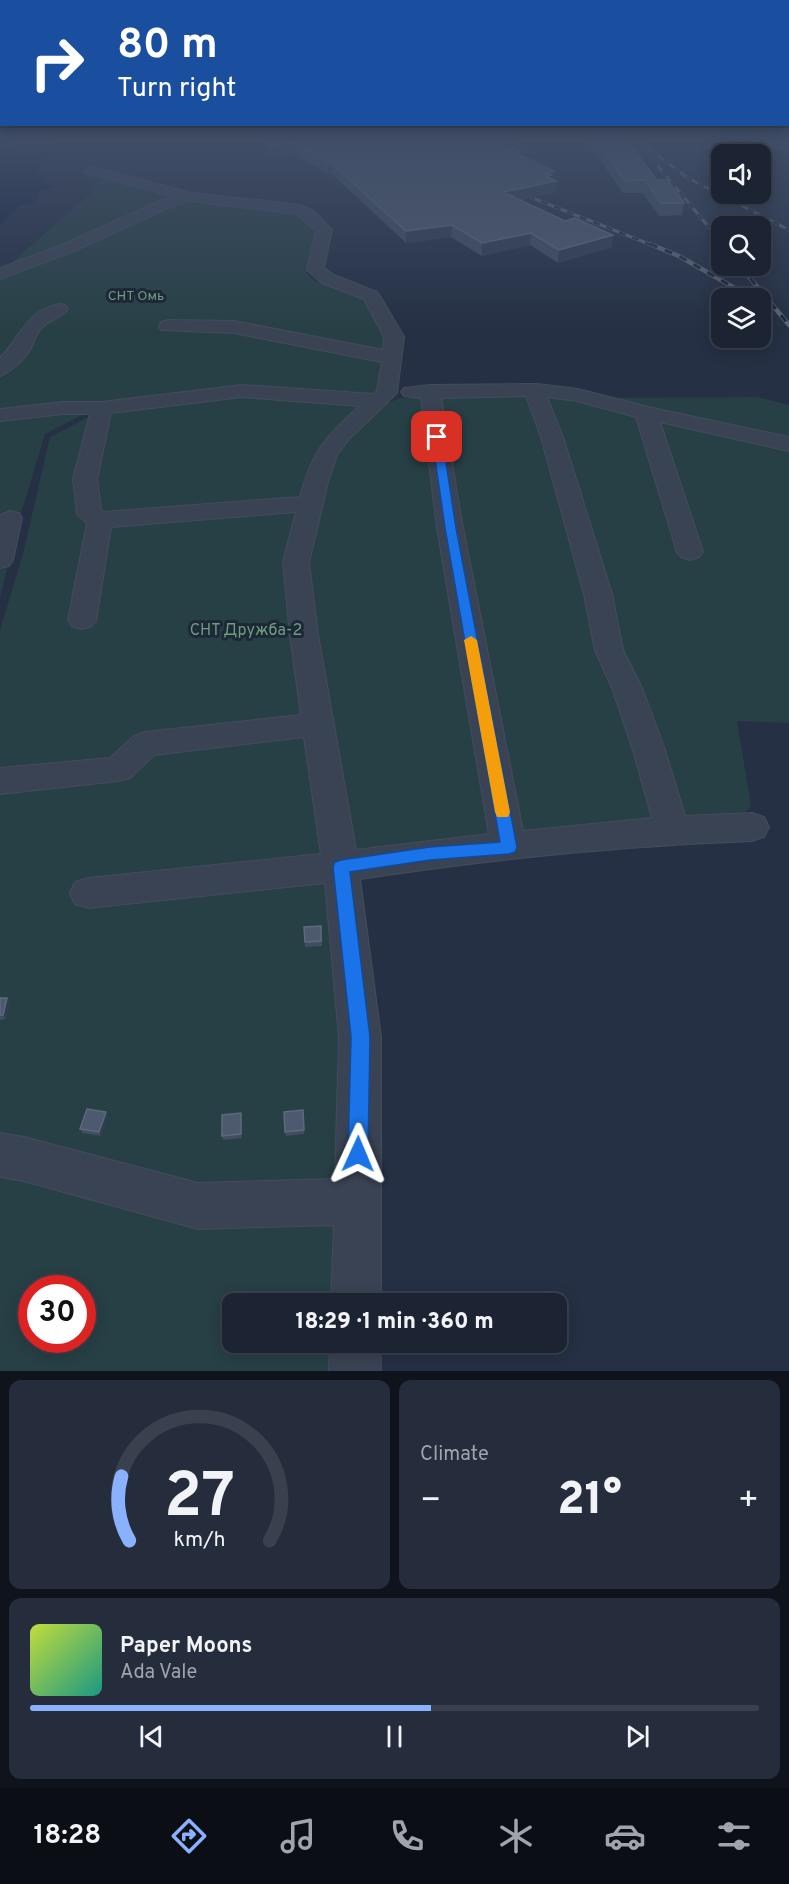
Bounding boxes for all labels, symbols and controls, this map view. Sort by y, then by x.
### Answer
text: 80 m [117,20,218,73]
icon: right [18,24,96,102]
text: Turn right [117,72,236,106]
map controls [711,144,771,348]
button: sound [711,144,771,204]
button: search [711,216,771,276]
park label: СНТ Омь [108,288,164,305]
button: layers [711,288,771,348]
pin [411,411,462,462]
icon: arrive [420,420,453,453]
park label: СНТ Дружба-2 [190,621,302,641]
position arrow [326,1122,390,1186]
speed limit sign: 30 [18,1275,96,1353]
text: 18:29 · 1 min · 360 m [295,1309,494,1336]
text: Climate [420,1442,489,1468]
text: 27 [164,1460,235,1539]
text: 21° [557,1473,622,1530]
text: − [420,1481,441,1523]
text: + [738,1481,759,1523]
text: km/h [173,1528,226,1555]
text: Paper Moons [120,1633,252,1660]
text: Ada Vale [120,1660,197,1686]
icon: previous [135,1720,168,1753]
icon: pause [378,1720,411,1753]
icon: next [621,1720,654,1753]
icon: directions [168,1815,210,1857]
icon: music [277,1815,319,1857]
icon: phone [386,1815,428,1857]
icon: climate [495,1815,537,1857]
icon: car [604,1815,646,1857]
icon: filters [713,1815,755,1857]
text: 18:28 [34,1819,101,1853]

